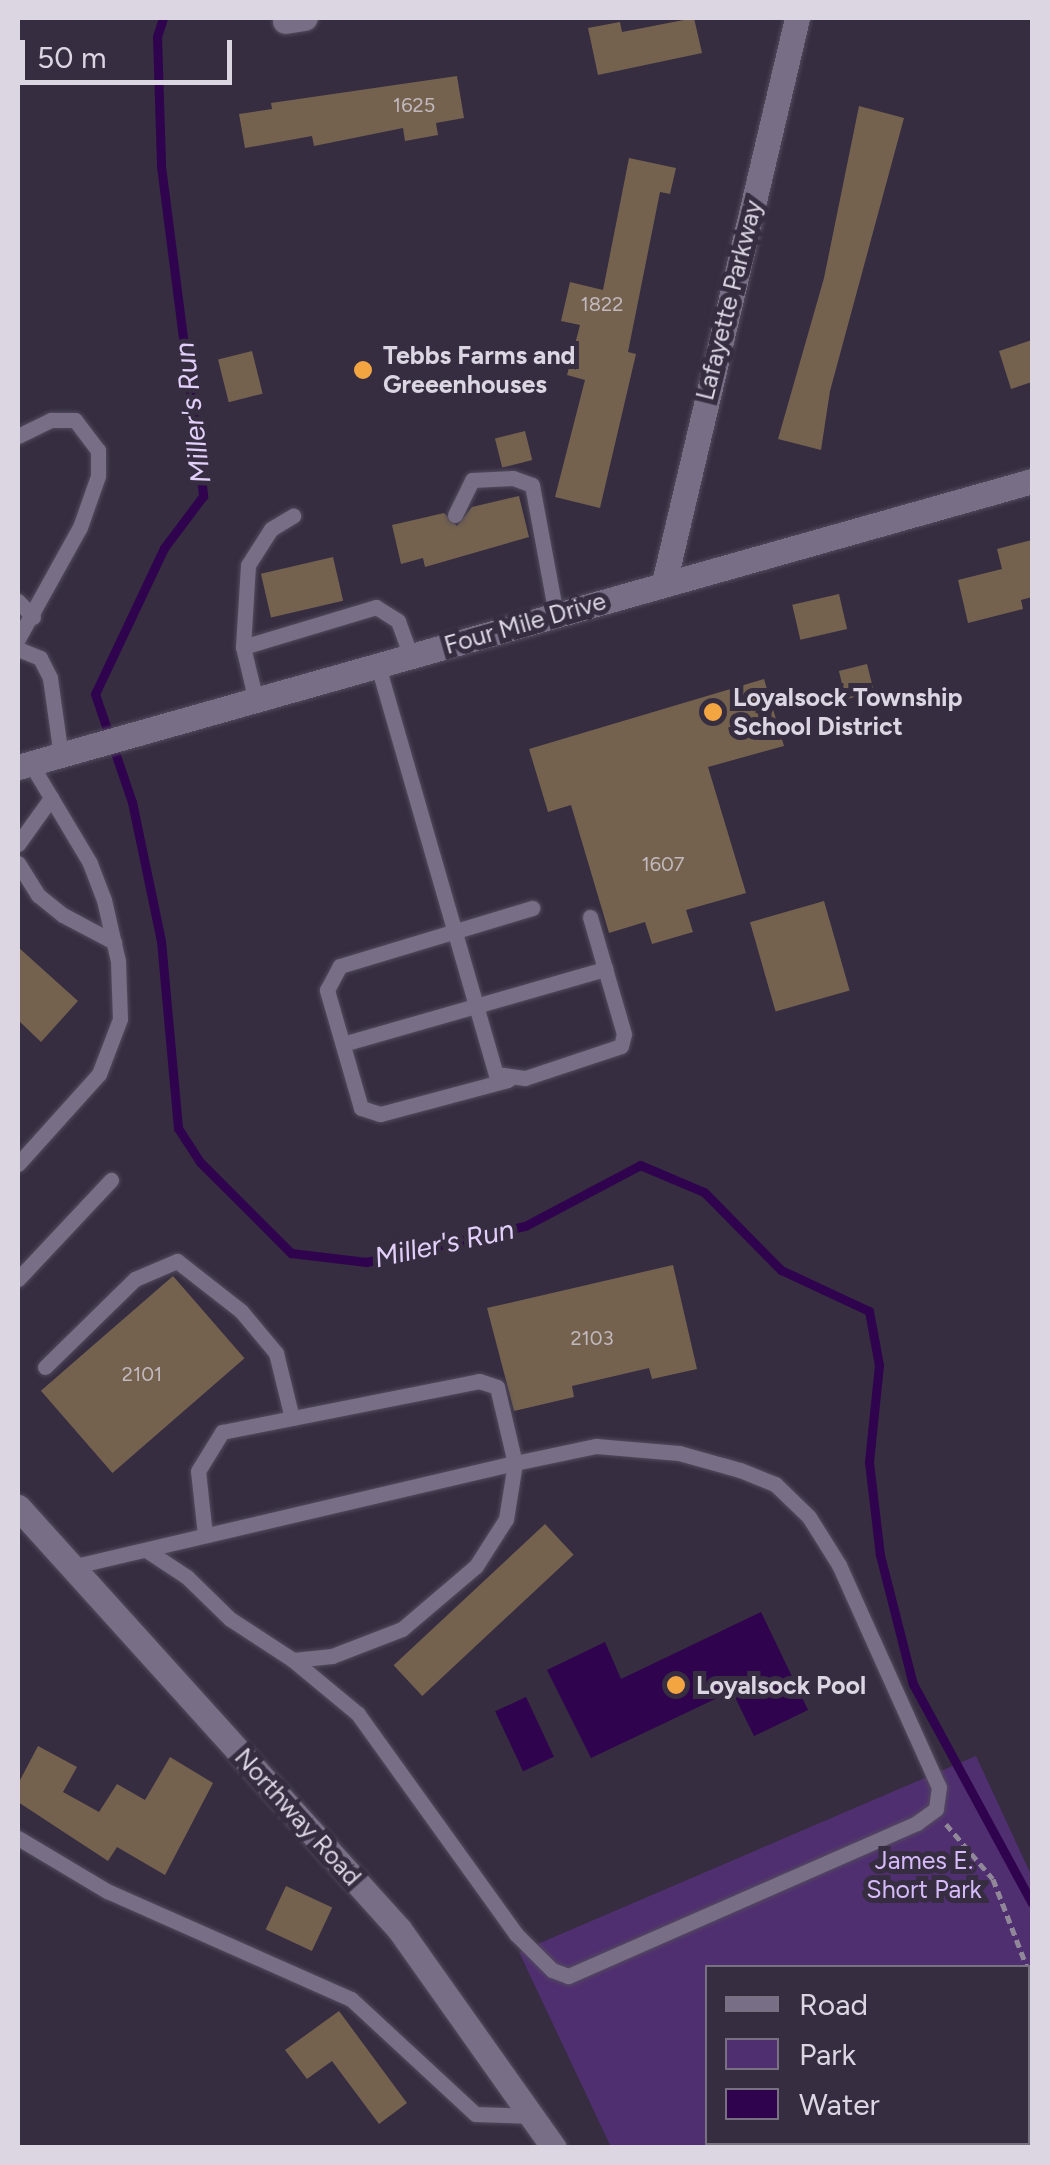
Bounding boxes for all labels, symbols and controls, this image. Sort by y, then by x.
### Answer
scale bar [25,20,238,82]
text: 50 m [37,39,106,76]
house number: 1625 [393,93,435,117]
street label: Lafayette Parkway [690,197,768,403]
house number: 1822 [581,292,623,316]
water label: Miller's Run [167,341,217,485]
place label: Tebbs Farms and Greeenhouses [383,341,575,400]
marker: Tebbs Farms and Greeenhouses [352,359,374,381]
street label: Four Mile Drive [441,586,609,660]
place label: Loyalsock Township School District [733,683,963,742]
marker: Loyalsock Township School District [702,701,724,723]
house number: 1607 [641,852,685,876]
water label: Miller's Run [371,1212,517,1274]
house number: 2103 [570,1326,614,1350]
house number: 2101 [122,1362,162,1386]
place label: Loyalsock Pool [696,1670,866,1700]
marker: Loyalsock Pool [665,1674,687,1696]
street label: Northway Road [229,1742,367,1892]
park label: James E. Short Park [866,1846,982,1905]
legend [705,1965,1030,2145]
text: Road [799,1986,868,2023]
text: Park [799,2036,856,2073]
text: Water [799,2086,880,2123]

